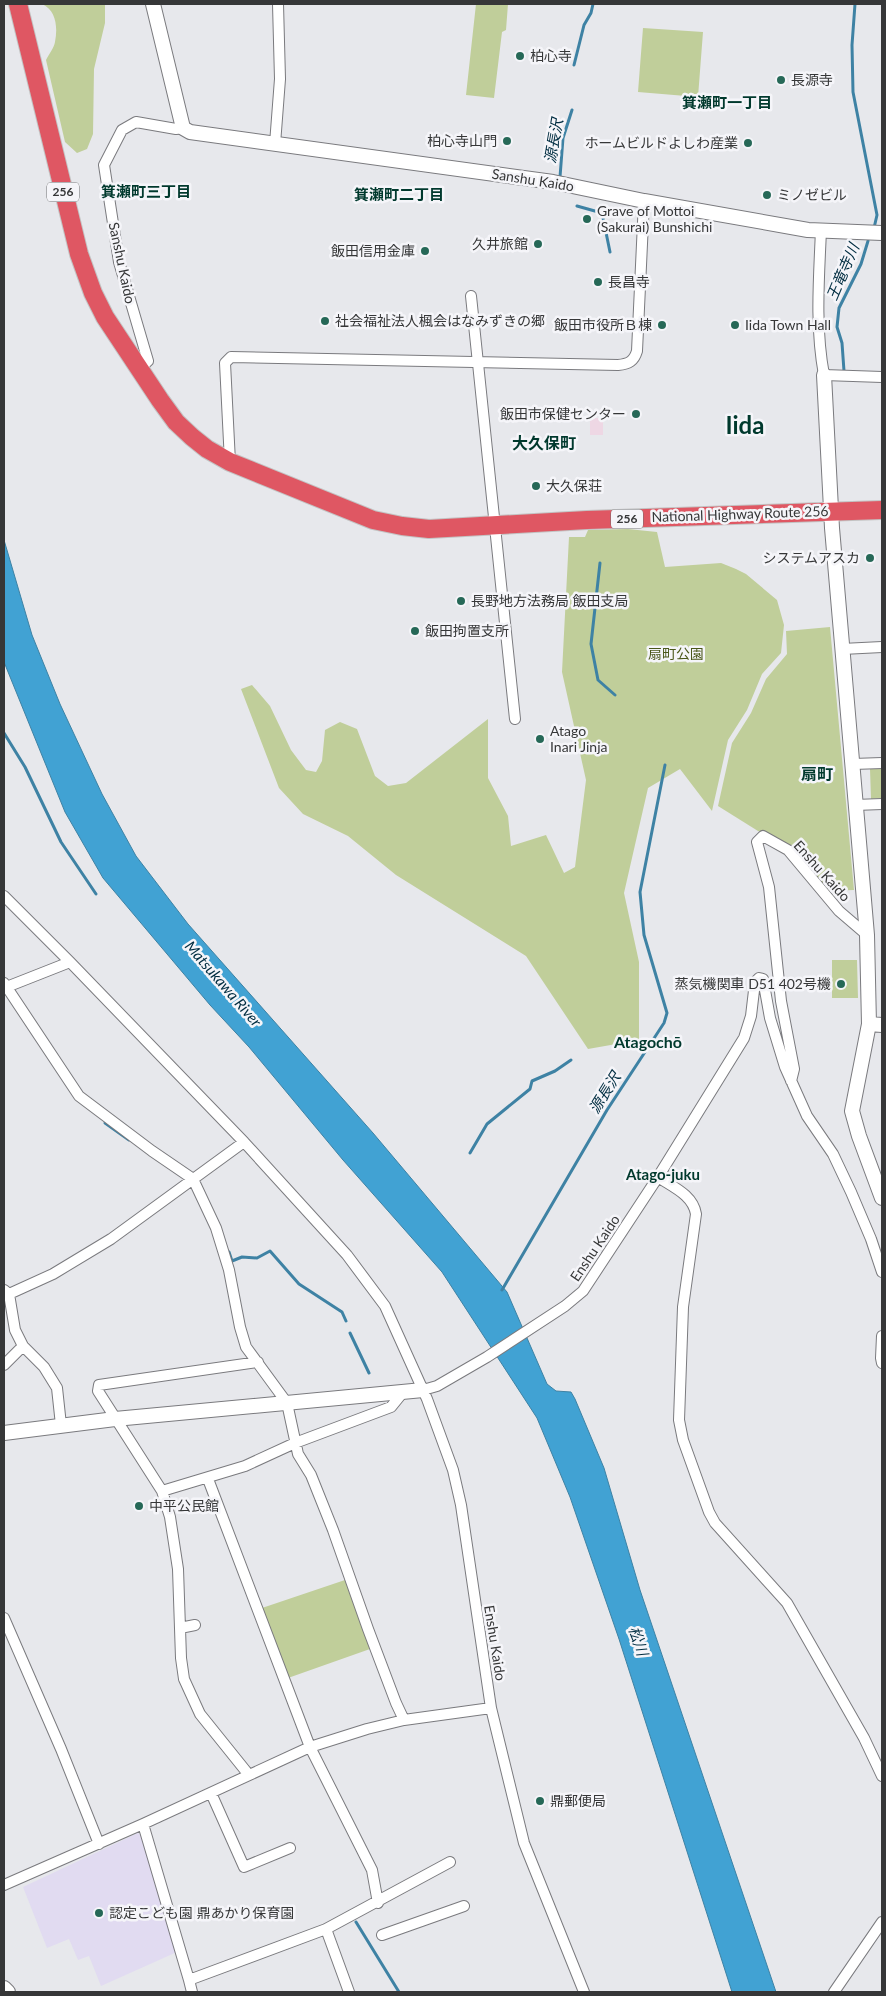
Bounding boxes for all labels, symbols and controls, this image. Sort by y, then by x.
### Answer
place label: 柏心寺 [530,47,572,64]
marker: 柏心寺 [514,50,526,62]
place label: 長源寺 [791,71,833,88]
marker: 長源寺 [775,74,787,86]
district label: 箕瀬町一丁目 [682,93,772,111]
water label: 源長沢 [540,115,566,165]
place label: 柏心寺山門 [427,132,497,149]
place label: ホームビルドよしわ産業 [584,134,738,151]
marker: 柏心寺山門 [501,135,513,147]
marker: ホームビルドよしわ産業 [742,137,754,149]
street label: Sanshu Kaido [491,165,575,194]
road number: 256 [47,182,79,202]
district label: 箕瀬町三丁目 [101,182,191,200]
district label: 箕瀬町二丁目 [354,185,444,203]
place label: ミノゼビル [777,186,847,203]
marker: ミノゼビル [761,189,773,201]
place label: Grave of Mottoi (Sakurai) Bunshichi [597,202,712,235]
marker: Grave of Mottoi (Sakurai) Bunshichi [581,213,593,225]
street label: Sanshu Kaido [106,221,139,305]
place label: 久井旅館 [472,235,528,252]
marker: 久井旅館 [532,238,544,250]
water label: 王竜寺川 [822,239,863,303]
place label: 飯田信用金庫 [331,242,415,259]
marker: 飯田信用金庫 [419,245,431,257]
place label: 長昌寺 [608,273,650,290]
marker: 長昌寺 [592,276,604,288]
place label: 社会福祉法人楓会はなみずきの郷 [335,312,545,329]
marker: 社会福祉法人楓会はなみずきの郷 [319,315,331,327]
place label: 飯田市役所Ｂ棟 [554,316,652,333]
place label: Iida Town Hall [745,316,831,333]
marker: 飯田市役所Ｂ棟 [656,319,668,331]
marker: Iida Town Hall [729,319,741,331]
place label: 飯田市保健センター [500,405,626,422]
marker: 飯田市保健センター [630,408,642,420]
district label: Iida [726,410,764,439]
district label: 大久保町 [512,433,576,452]
place label: 大久保荘 [546,477,602,494]
marker: 大久保荘 [530,480,542,492]
street label: National Highway Route 256 [651,502,829,525]
road number: 256 [611,509,643,528]
place label: システムアスカ [762,549,860,566]
marker: システムアスカ [864,552,876,564]
place label: 長野地方法務局 飯田支局 [471,592,629,609]
marker: 長野地方法務局 飯田支局 [455,595,467,607]
place label: 飯田拘置支所 [425,622,509,639]
marker: 飯田拘置支所 [409,625,421,637]
park label: 扇町公園 [648,645,704,662]
place label: Atago Inari Jinja [550,722,608,755]
marker: Atago Inari Jinja [534,733,546,745]
district label: 扇町 [801,764,833,783]
street label: Enshu Kaido [791,837,854,905]
water label: Matsukawa River [182,937,266,1030]
place label: 蒸気機関車 D51 402号機 [675,975,831,992]
marker: 蒸気機関車 D51 402号機 [835,978,847,990]
district label: Atagochō [613,1032,682,1051]
water label: 源長沢 [585,1067,625,1116]
district label: Atago-juku [625,1165,700,1183]
street label: Enshu Kaido [566,1211,623,1284]
place label: 中平公民館 [149,1497,219,1514]
marker: 中平公民館 [133,1500,145,1512]
street label: Enshu Kaido [481,1604,510,1682]
water label: 松川 [626,1624,653,1660]
place label: 鼎郵便局 [550,1792,606,1809]
marker: 鼎郵便局 [534,1795,546,1807]
place label: 認定こども園 鼎あかり保育園 [109,1904,295,1921]
marker: 認定こども園 鼎あかり保育園 [93,1907,105,1919]

